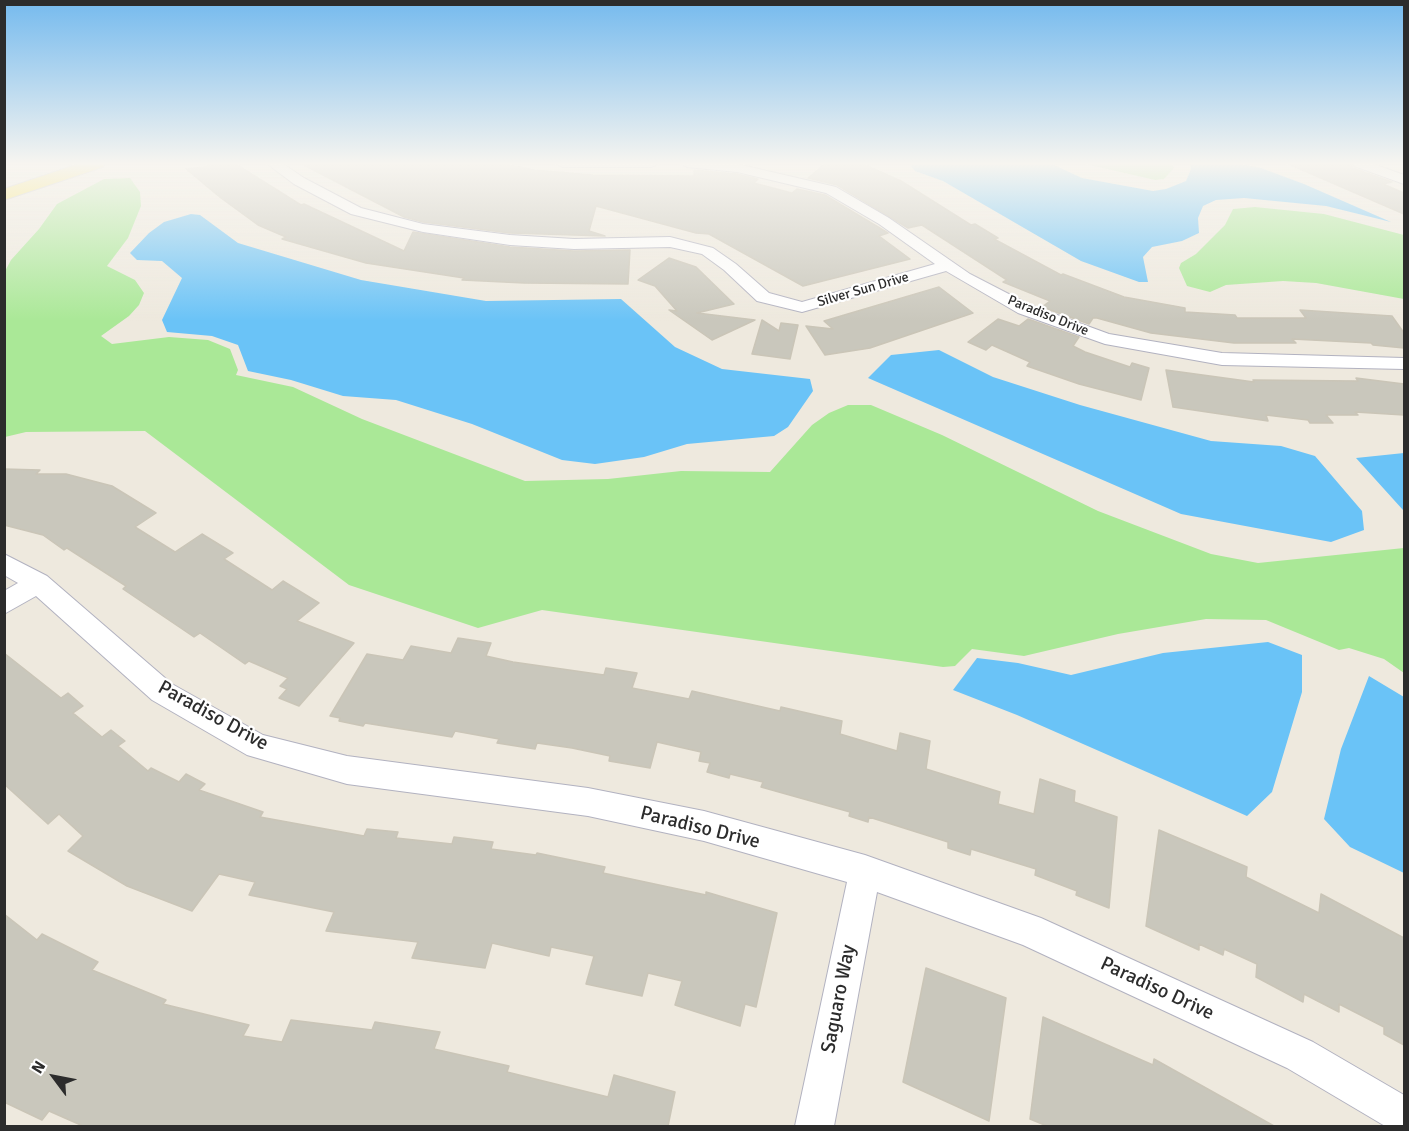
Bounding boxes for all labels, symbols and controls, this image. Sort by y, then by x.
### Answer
street label: Silver Sun Drive [815,269,911,311]
street label: Paradiso Drive [1005,292,1091,340]
street label: Paradiso Drive [154,676,272,756]
street label: Paradiso Drive [638,802,762,854]
street label: Saguaro Way [817,943,861,1055]
street label: Paradiso Drive [1096,952,1218,1026]
north arrow [24,1047,84,1107]
text: N [27,1057,50,1077]

